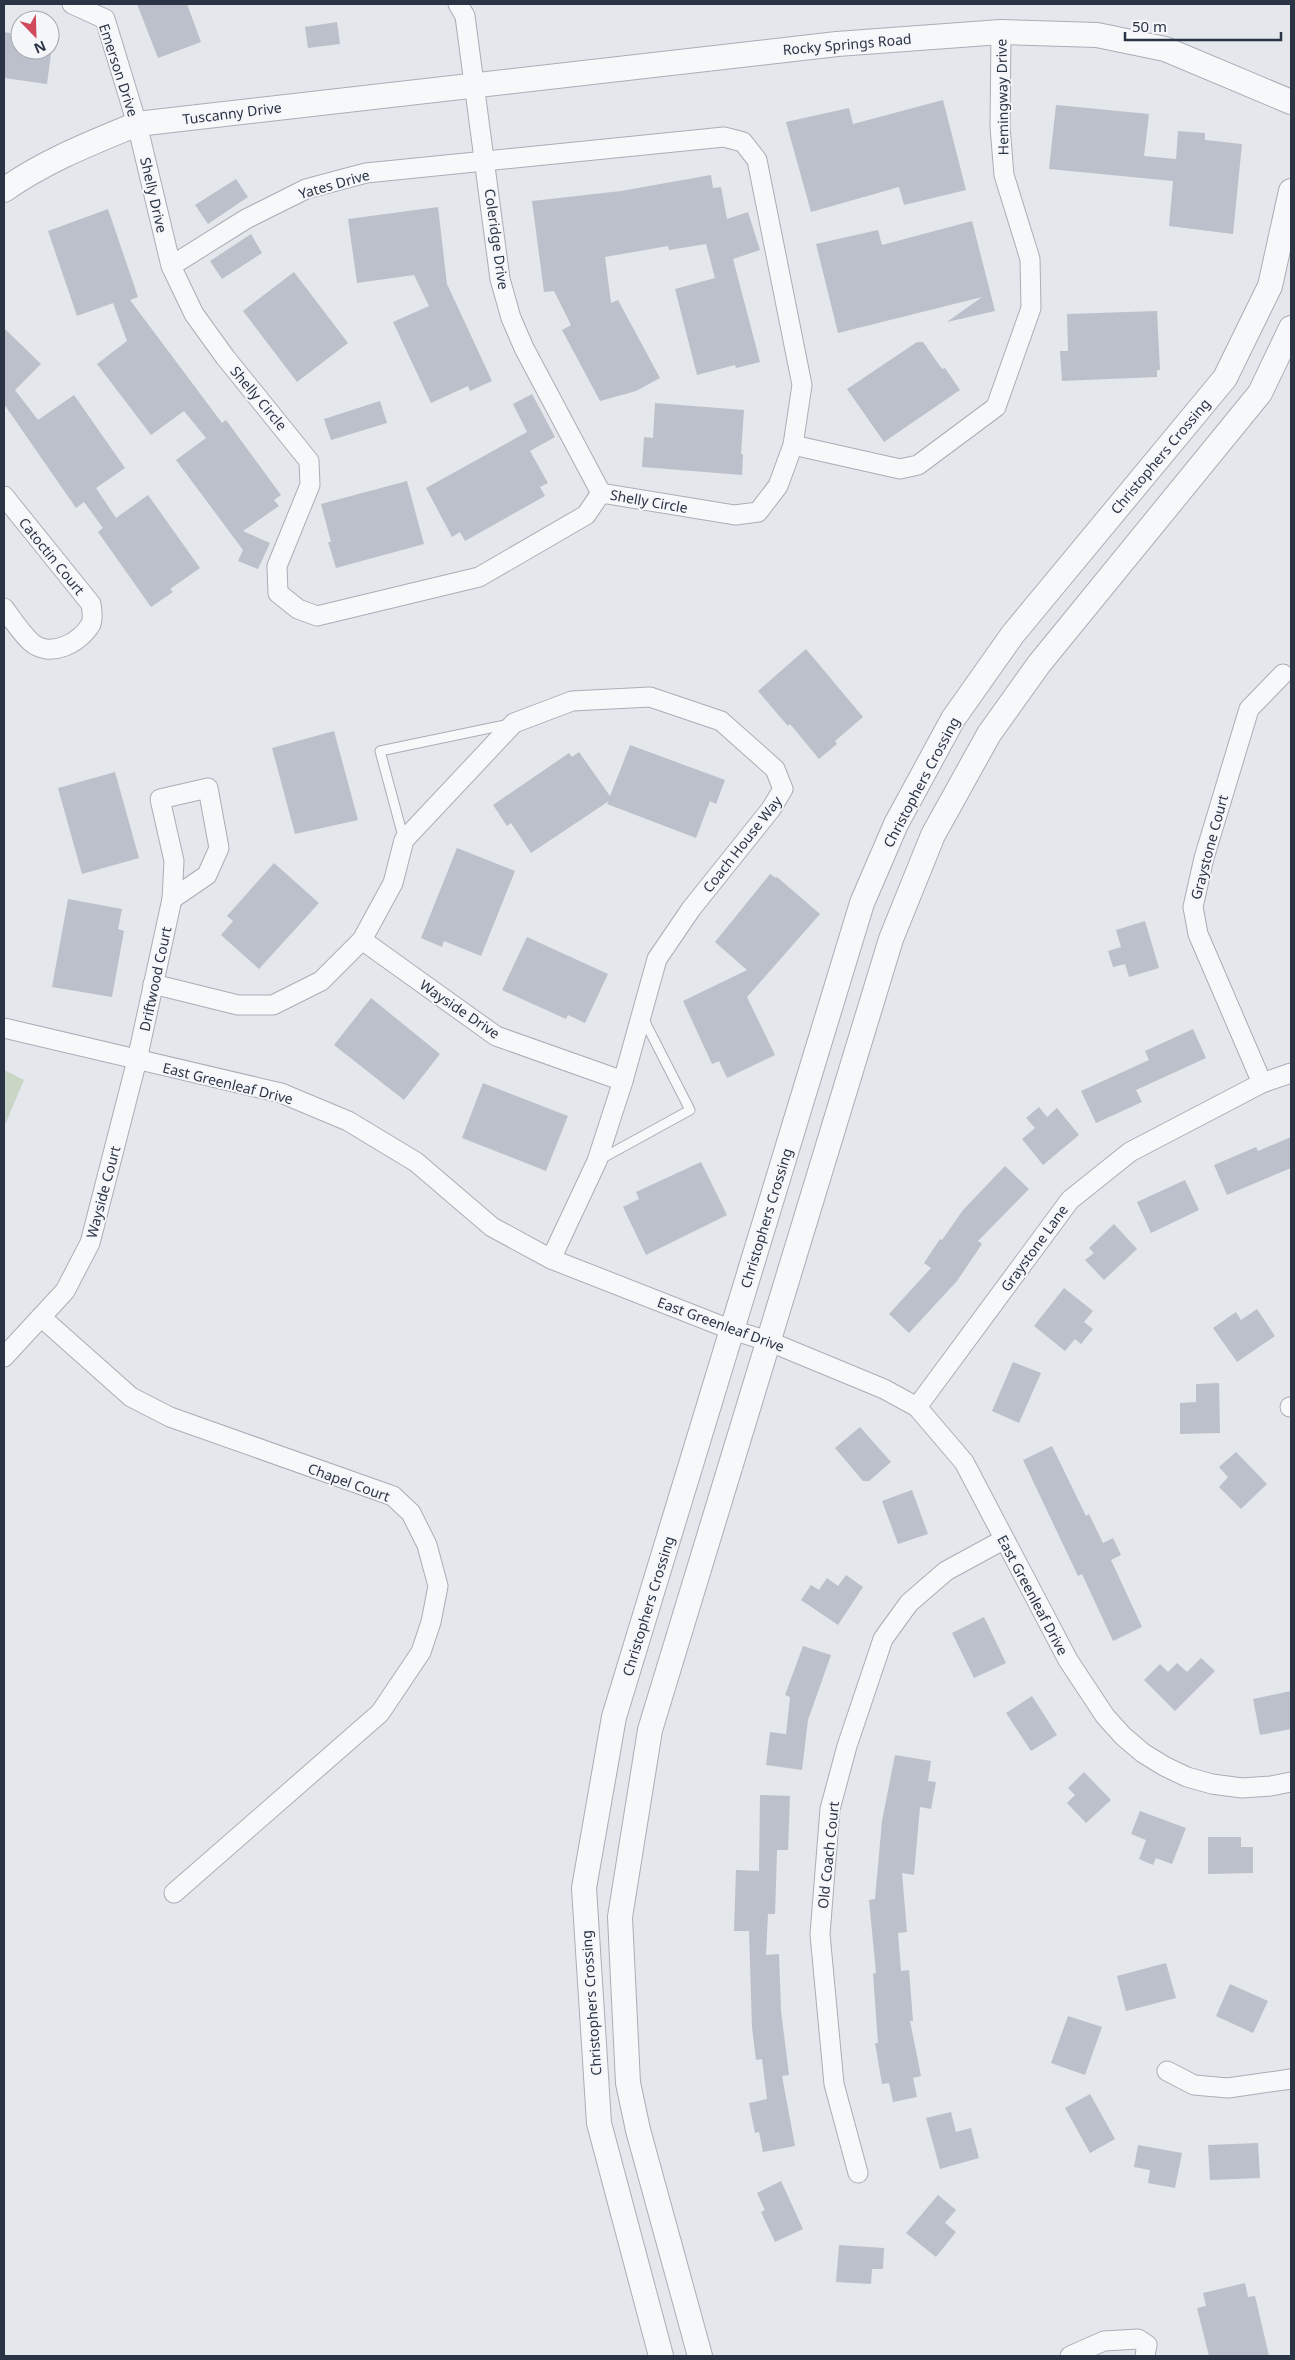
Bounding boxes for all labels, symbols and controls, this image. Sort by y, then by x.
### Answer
north arrow [10,10,60,60]
scale bar [1125,10,1281,42]
text: 50 m [1132,16,1167,36]
street label: Emerson Drive [95,21,143,119]
street label: Rocky Springs Road [782,29,912,59]
text: N [31,36,49,58]
street label: Hemingway Drive [991,38,1013,155]
street label: Tuscanny Drive [181,97,283,129]
street label: Shelly Drive [136,155,172,235]
street label: Yates Drive [296,165,372,203]
street label: Coleridge Drive [481,187,513,291]
street label: Shelly Circle [227,362,292,434]
street label: Christophers Crossing [1106,394,1214,518]
street label: Shelly Circle [609,485,689,517]
street label: Catoctin Court [15,513,89,599]
street label: Christophers Crossing [878,713,964,851]
street label: Coach House Way [698,791,786,896]
street label: Graystone Court [1186,792,1232,902]
street label: Driftwood Court [135,925,175,1033]
street label: Wayside Drive [416,975,504,1043]
street label: East Greenleaf Drive [161,1058,295,1108]
street label: Wayside Court [82,1144,124,1240]
street label: Christophers Crossing [736,1146,796,1290]
street label: Graystone Lane [996,1201,1072,1295]
street label: East Greenleaf Drive [655,1292,787,1356]
street label: Chapel Court [305,1458,393,1506]
street label: East Greenleaf Drive [993,1532,1073,1659]
street label: Christophers Crossing [618,1534,678,1678]
street label: Old Coach Court [813,1800,843,1910]
street label: Christophers Crossing [576,1930,606,2076]

